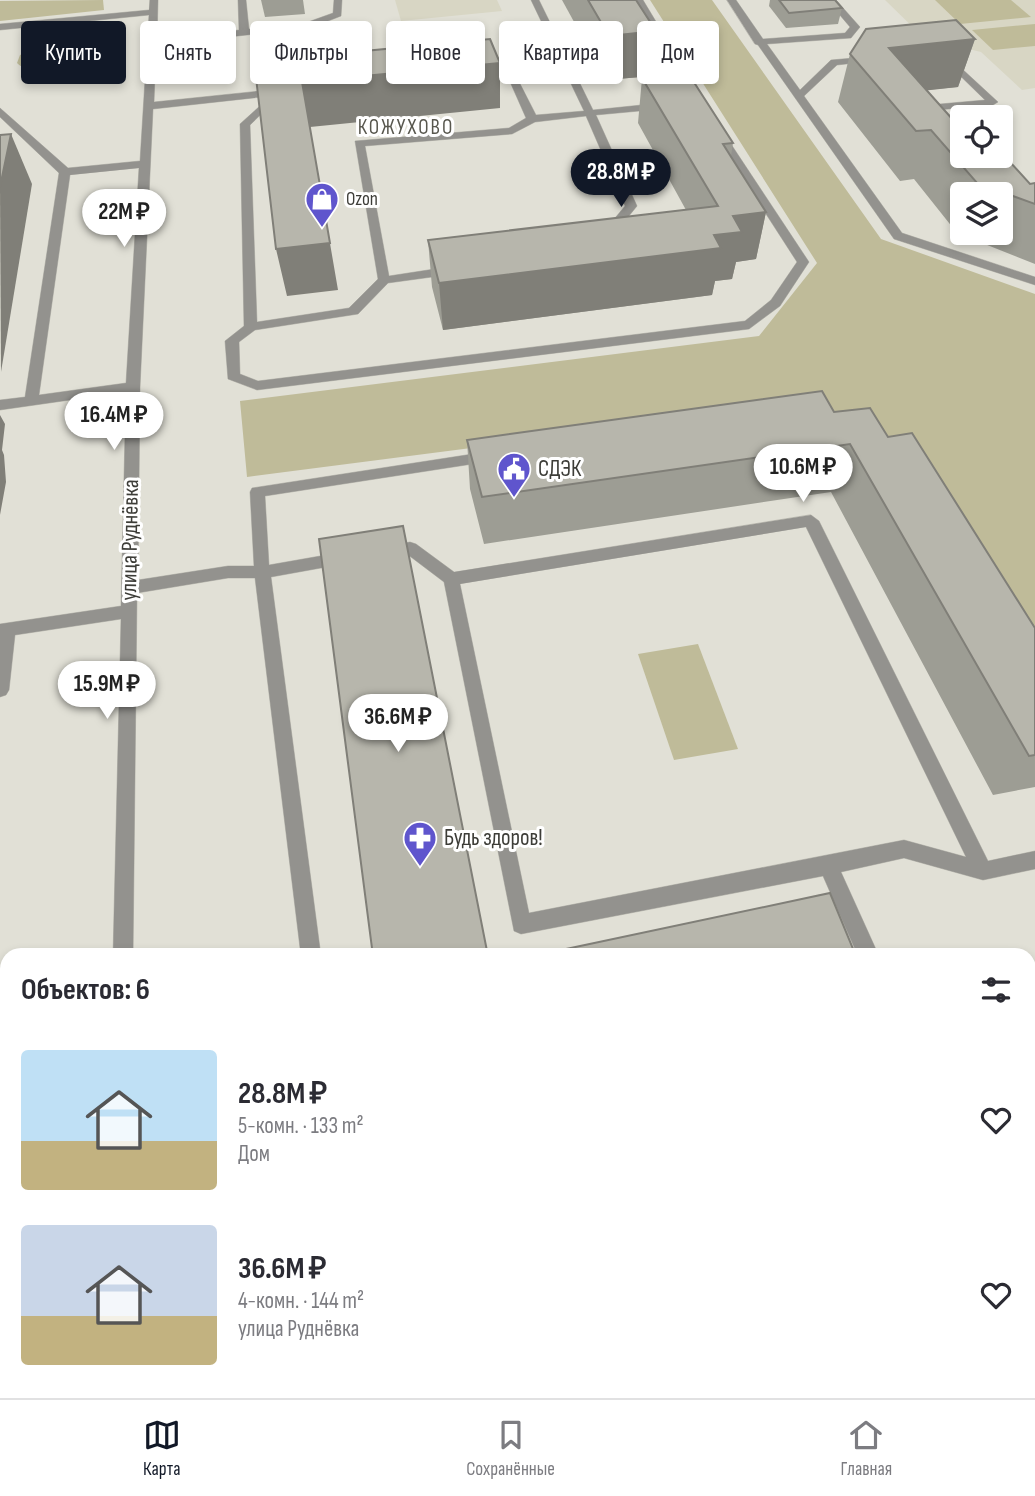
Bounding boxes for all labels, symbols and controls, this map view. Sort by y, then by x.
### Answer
chip: Купить [21,21,126,84]
chip: Снять [140,21,236,84]
chip: Фильтры [250,21,372,84]
chip: Новое [386,21,485,84]
chip: Квартира [499,21,623,84]
chip: Дом [637,21,719,84]
map controls [950,105,1013,245]
button: locate [950,105,1013,168]
district label: КОЖУХОВО [358,115,454,140]
pin: 28.8M ₽ [556,150,686,209]
text: 28.8M ₽ [587,158,655,186]
shop icon: Ozon [303,180,341,229]
button: layers [950,182,1013,245]
place label: Ozon [346,188,378,211]
pin: 22M ₽ [75,190,173,249]
text: 22M ₽ [98,198,150,226]
pin: 16.4M ₽ [49,392,179,452]
text: 16.4M ₽ [80,401,148,429]
pin: 10.6M ₽ [738,444,868,504]
public building icon: СДЭК [495,450,533,499]
text: 10.6M ₽ [770,453,836,481]
place label: СДЭК [538,455,582,483]
street label: улица Руднёвка [115,479,145,601]
pin: 15.9M ₽ [42,662,172,721]
text: 15.9M ₽ [74,670,140,698]
pin: 36.6M ₽ [333,694,463,754]
text: 36.6M ₽ [364,703,432,731]
pharmacy icon: Будь здоров! [401,819,439,868]
place label: Будь здоров! [444,824,543,852]
icon: filters [977,971,1015,1009]
text: Объектов: 6 [21,972,150,1008]
text: 28.8M ₽ [238,1076,327,1112]
icon: home [77,1078,161,1162]
icon: heart [977,1101,1015,1139]
text: 5-комн. · 133 m² [238,1112,364,1140]
text: Дом [238,1140,270,1168]
text: 36.6M ₽ [238,1251,327,1287]
icon: home [77,1253,161,1337]
icon: heart [977,1276,1015,1314]
text: 4-комн. · 144 m² [238,1287,364,1315]
text: улица Руднёвка [238,1315,359,1343]
tab: Карта [143,1416,181,1481]
tab: Сохранённые [466,1416,555,1481]
tab: Главная [840,1416,892,1481]

